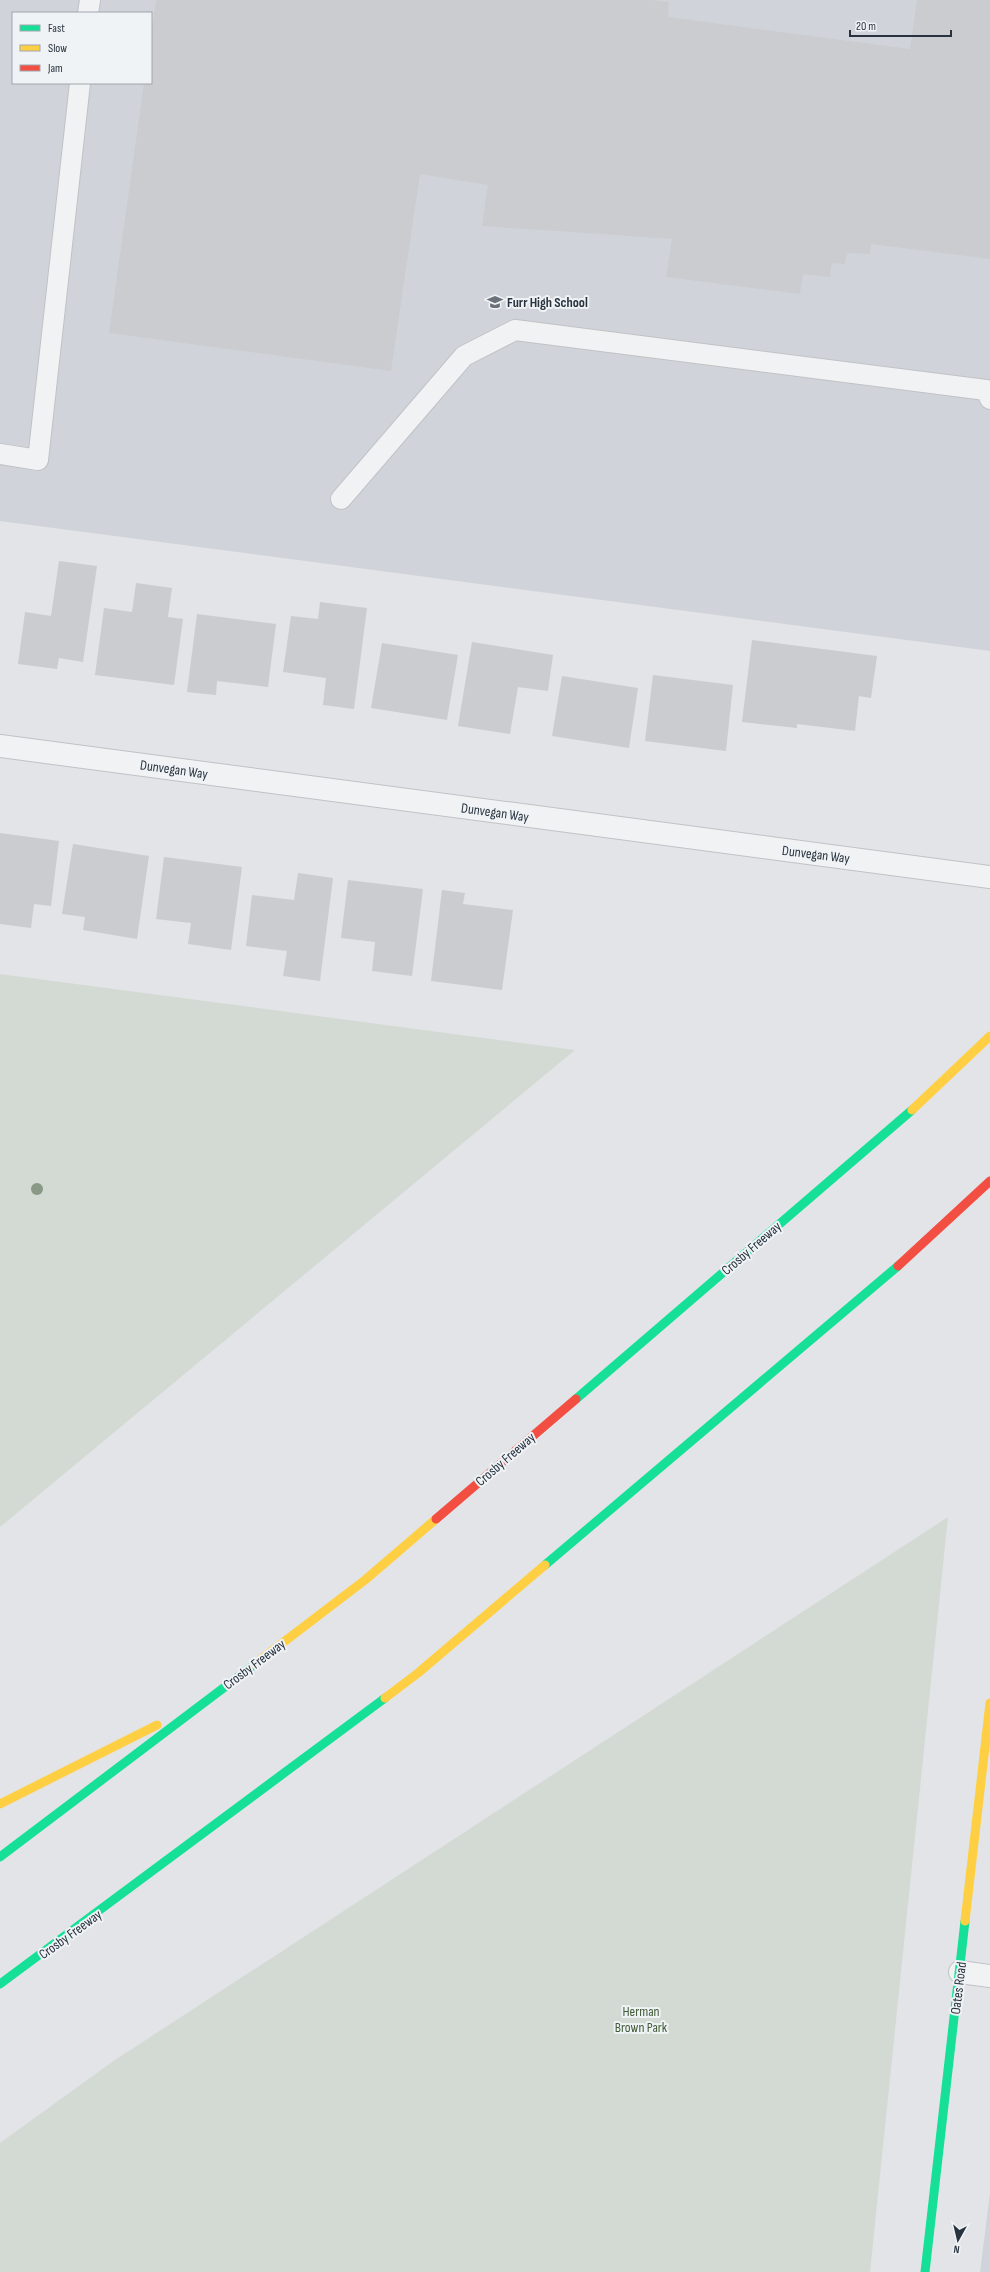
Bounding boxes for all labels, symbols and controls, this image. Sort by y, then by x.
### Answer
legend [12,12,152,84]
scale bar [850,12,951,38]
text: 20 m [856,19,876,34]
text: Fast [48,21,65,36]
text: Slow [48,41,67,56]
text: Jam [47,61,63,76]
school or university icon: Furr High School [486,293,504,311]
place label: Furr High School [507,294,588,311]
street label: Dunvegan Way [139,756,209,783]
street label: Dunvegan Way [460,799,530,826]
street label: Dunvegan Way [781,842,851,867]
street label: Crosby Freeway [718,1218,785,1279]
street label: Crosby Freeway [472,1429,539,1490]
street label: Crosby Freeway [220,1635,289,1693]
street label: Crosby Freeway [36,1906,105,1963]
street label: Oates Road [947,1961,970,2015]
park label: Herman Brown Park [615,2003,668,2036]
north arrow [938,2220,978,2260]
text: N [953,2243,960,2256]

